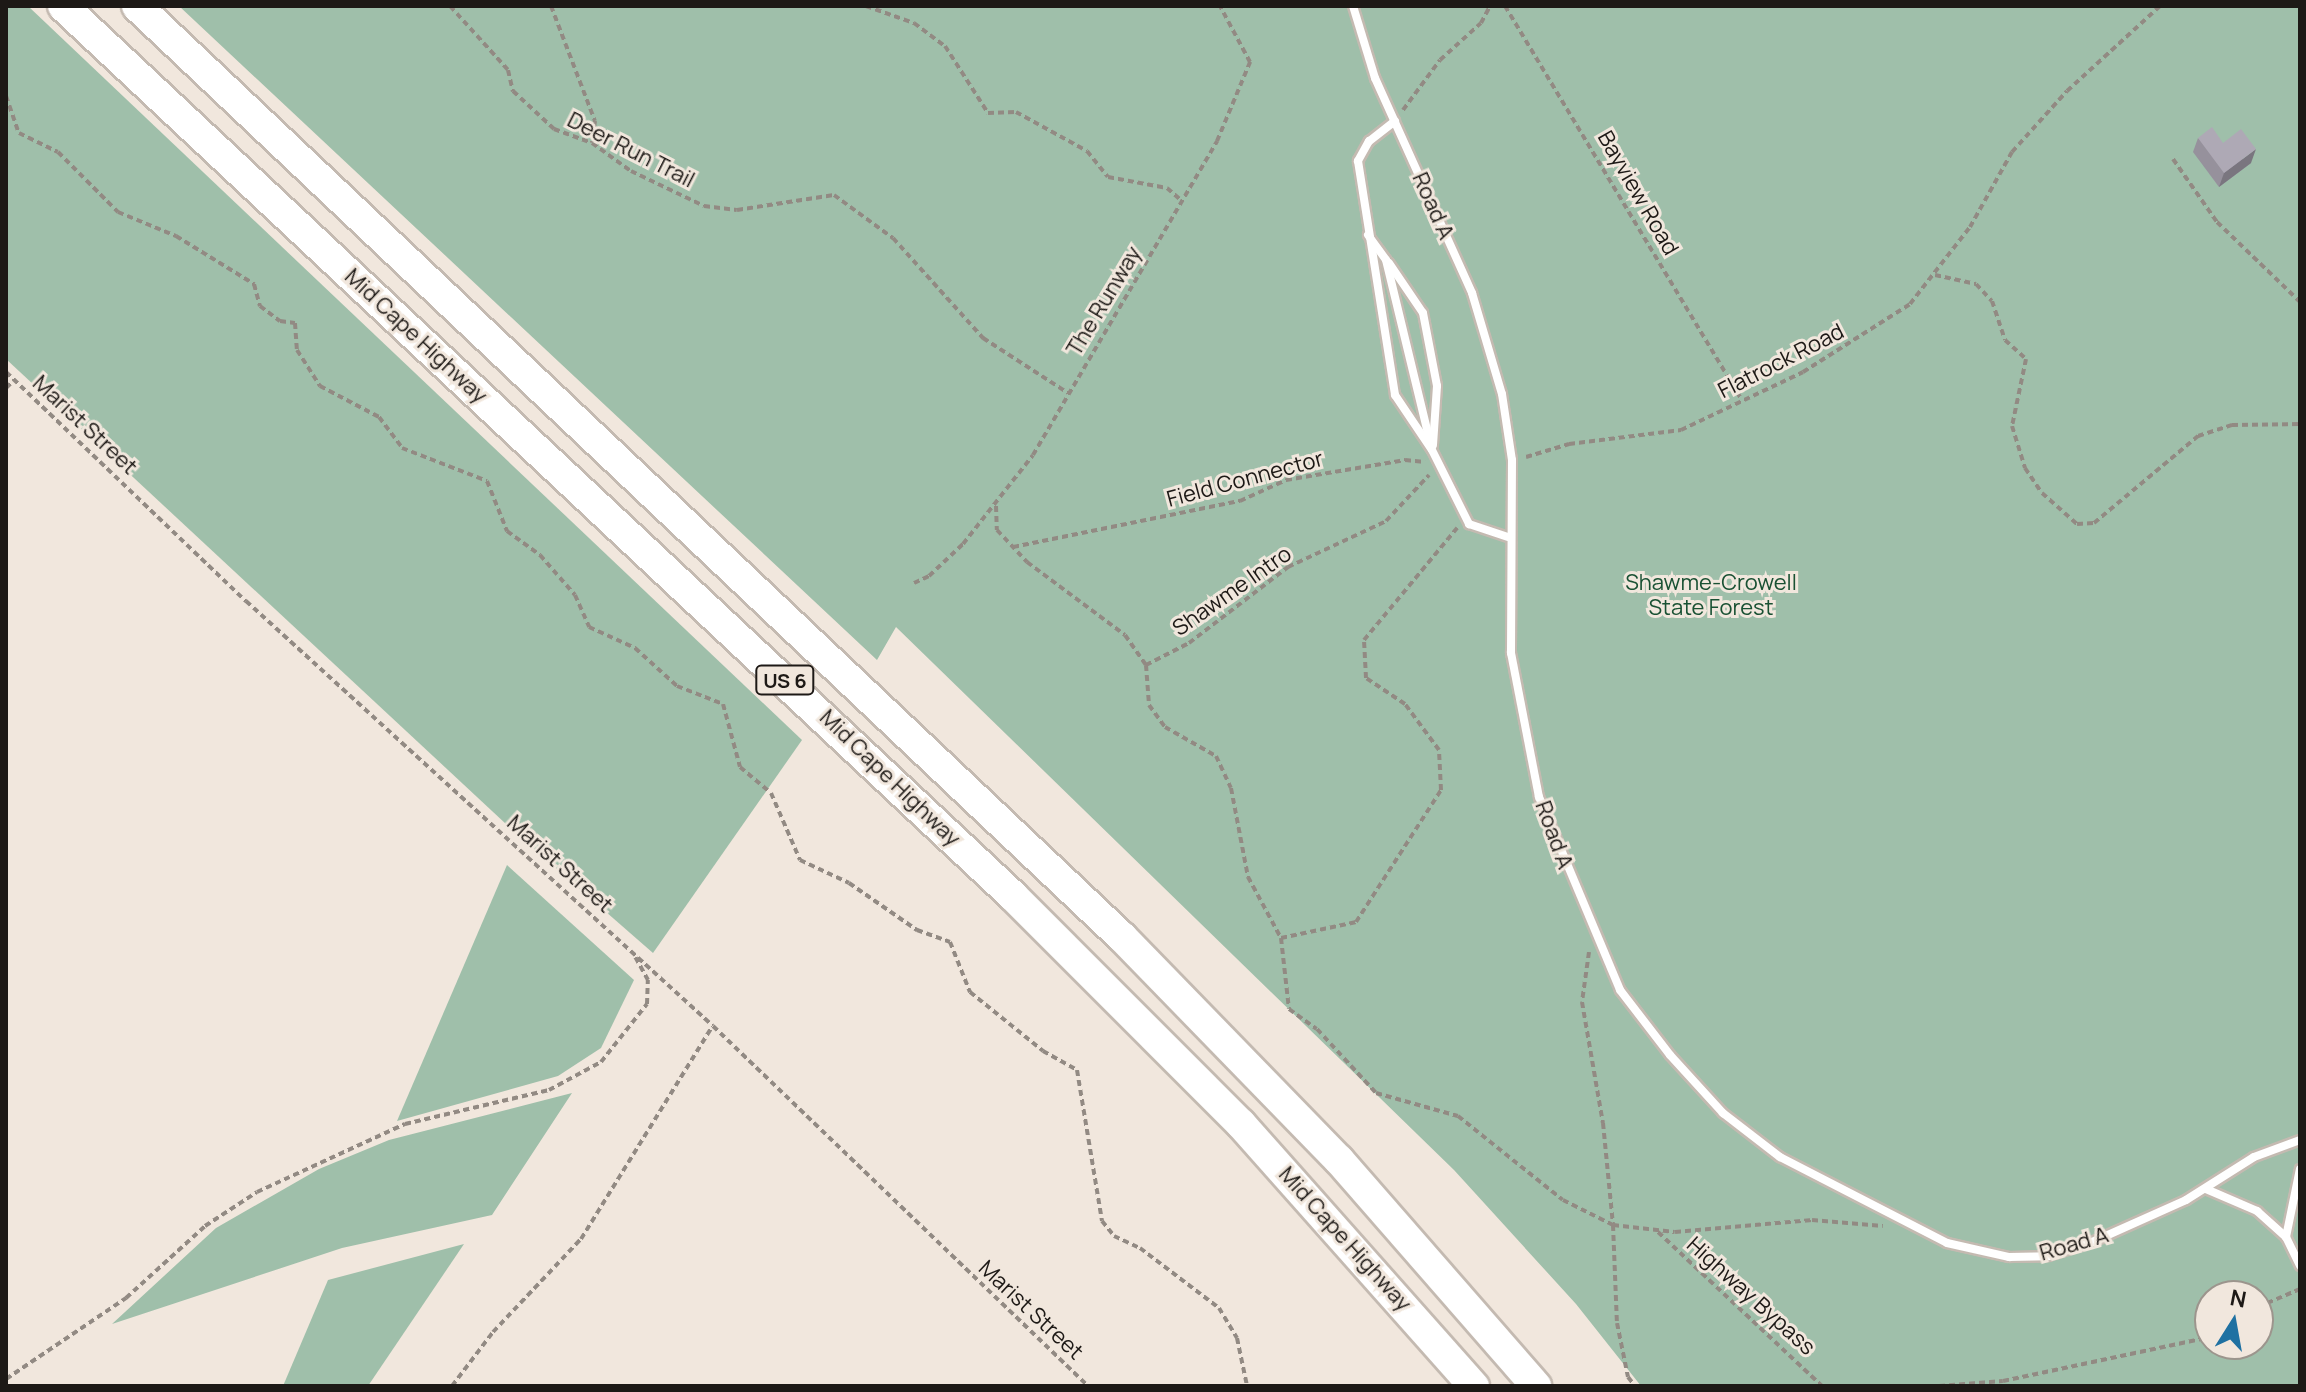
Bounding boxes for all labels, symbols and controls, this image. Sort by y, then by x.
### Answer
street label: Deer Run Trail [563,107,699,193]
street label: Bayview Road [1592,126,1684,260]
street label: Road A [1407,168,1459,244]
street label: The Runway [1061,242,1147,360]
street label: Mid Cape Highway [339,263,493,409]
street label: Flatrock Road [1714,318,1848,404]
street label: Marist Street [27,370,143,480]
street label: Field Connector [1164,445,1326,513]
street label: Shawme Intro [1168,540,1296,642]
park label: Shawme-Crowell State Forest [1625,569,1797,620]
road number: US 6 [755,664,815,696]
street label: Mid Cape Highway [814,704,966,852]
street label: Road A [1530,797,1578,873]
street label: Marist Street [502,810,618,918]
street label: Mid Cape Highway [1273,1161,1417,1317]
street label: Road A [2036,1222,2112,1266]
street label: Highway Bypass [1681,1231,1821,1361]
street label: Marist Street [973,1255,1089,1365]
north arrow [2194,1280,2274,1360]
text: N [2228,1282,2249,1315]

